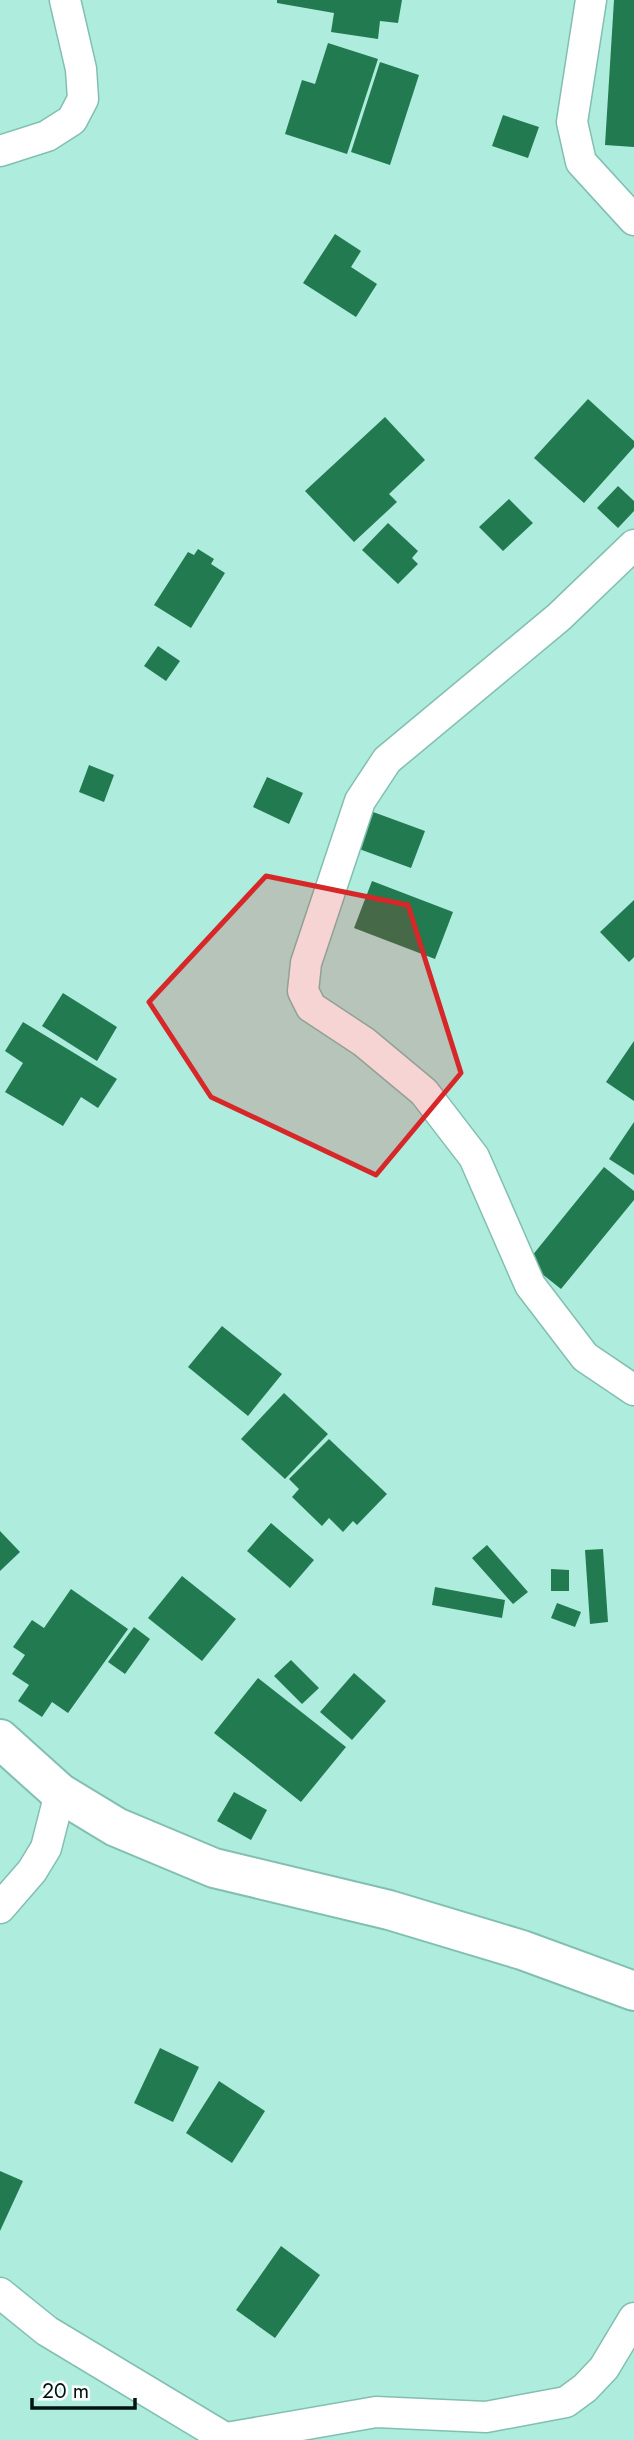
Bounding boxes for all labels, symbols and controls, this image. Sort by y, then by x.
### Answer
scale bar [32,2366,135,2410]
text: 20 m [42,2376,89,2406]

